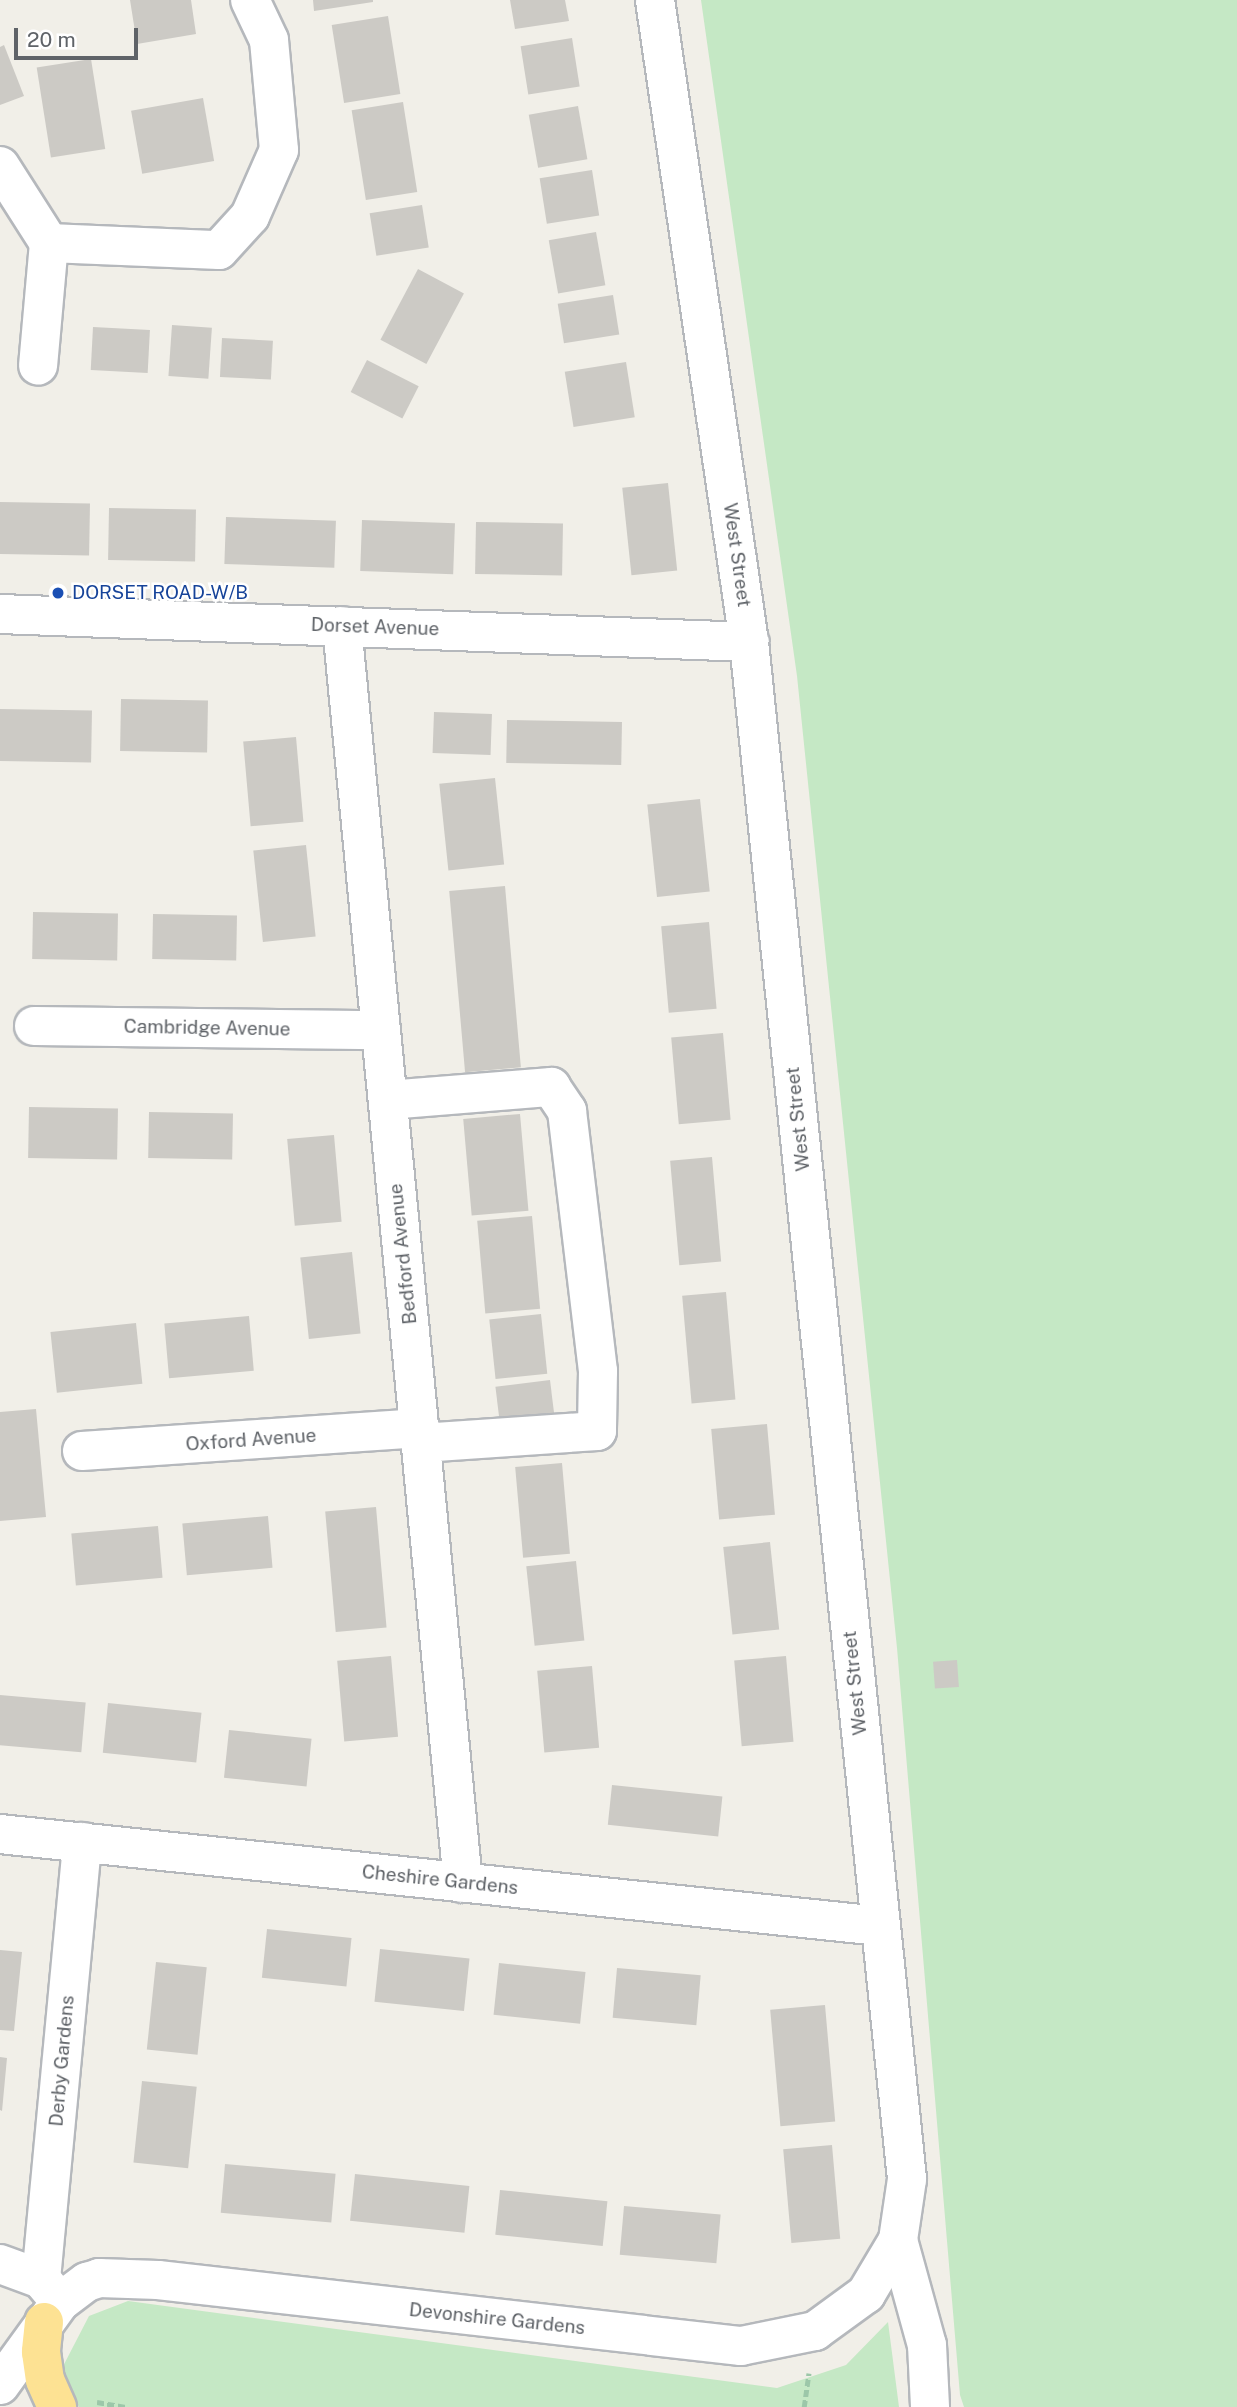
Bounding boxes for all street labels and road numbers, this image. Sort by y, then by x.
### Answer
street label: West Street [718,501,756,609]
street label: Dorset Avenue [310,613,440,641]
street label: Cambridge Avenue [123,1015,291,1041]
street label: West Street [781,1066,815,1172]
street label: Bedford Avenue [384,1182,422,1326]
street label: Oxford Avenue [185,1424,317,1456]
street label: West Street [838,1630,872,1736]
street label: Cheshire Gardens [361,1860,519,1900]
street label: Derby Gardens [45,1994,79,2128]
street label: Devonshire Gardens [408,2298,586,2340]

